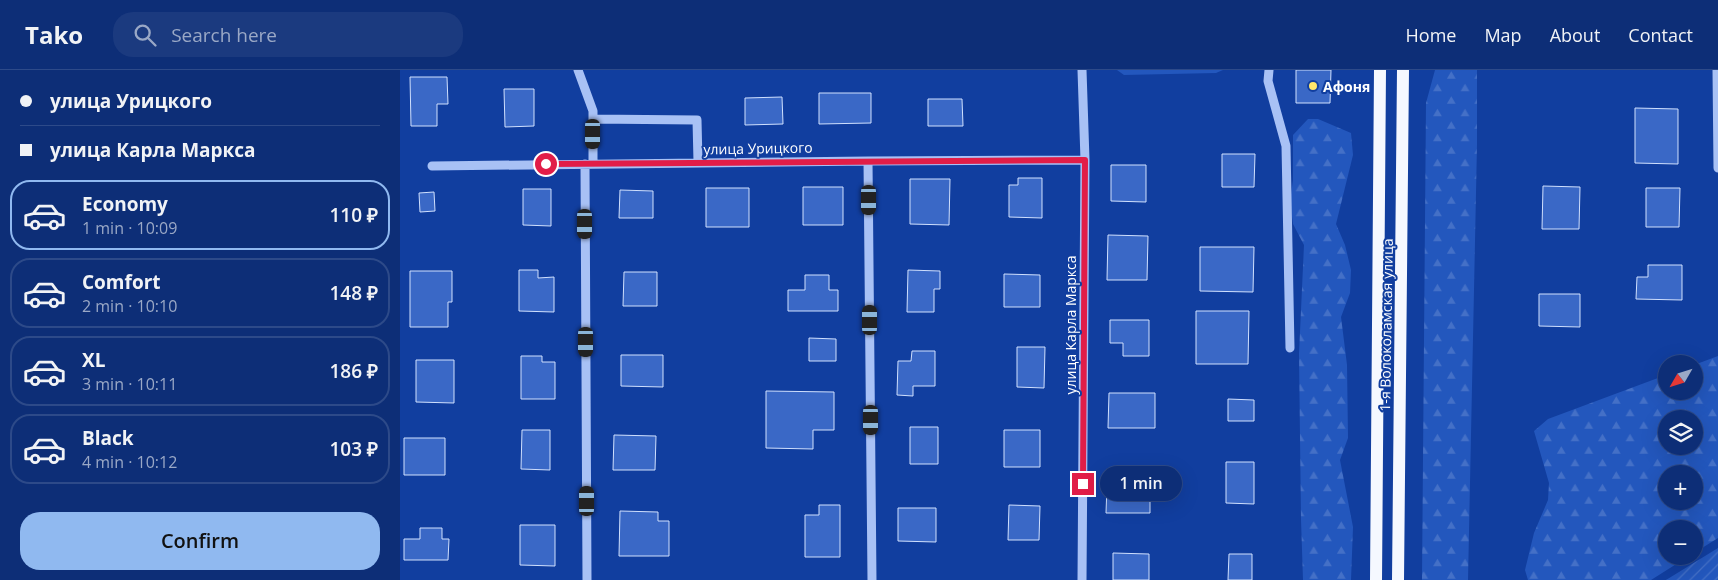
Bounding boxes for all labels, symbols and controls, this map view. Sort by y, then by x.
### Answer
search box [113,12,463,57]
text: Tako [25,18,83,51]
icon: search [131,21,159,49]
text: Search here [171,22,277,48]
text: Home [1406,23,1456,47]
text: Map [1484,23,1522,47]
text: About [1550,23,1600,47]
text: Contact [1628,23,1693,47]
place label: Афоня [1323,77,1370,96]
marker: Афоня [1307,80,1319,92]
text: улица Урицкого [50,88,212,114]
car [585,119,600,149]
text: улица Карла Маркса [50,137,256,163]
street label: улица Урицкого [703,138,813,158]
route start [535,153,557,175]
car [861,185,876,215]
text: Economy [82,191,168,217]
icon: car [22,193,67,238]
text: 110 ₽ [329,202,378,228]
car [577,209,592,239]
text: 1 min · 10:09 [82,217,177,239]
street label: 1-я Волоколамская улица [1375,238,1397,412]
street label: улица Карла Маркса [1061,255,1080,395]
text: Comfort [82,269,161,295]
icon: car [22,271,67,316]
text: 148 ₽ [329,280,378,306]
text: 2 min · 10:10 [82,295,177,317]
car [862,305,877,335]
car [578,327,593,357]
text: XL [82,347,105,373]
icon: car [22,349,67,394]
north arrow [1658,355,1702,400]
map controls [1658,355,1703,565]
text: 186 ₽ [329,358,378,384]
text: 3 min · 10:11 [82,373,177,395]
car [863,405,878,435]
button: layers [1658,410,1703,455]
text: Black [82,425,134,451]
icon: car [22,427,67,472]
text: 103 ₽ [329,436,378,462]
text: 4 min · 10:12 [82,451,177,473]
button: + [1658,465,1703,510]
callout: 1 min [1100,466,1183,502]
text: 1 min [1119,472,1163,494]
route end [1072,473,1094,495]
car [579,486,594,516]
button: Confirm [20,512,380,570]
button: − [1658,520,1703,565]

